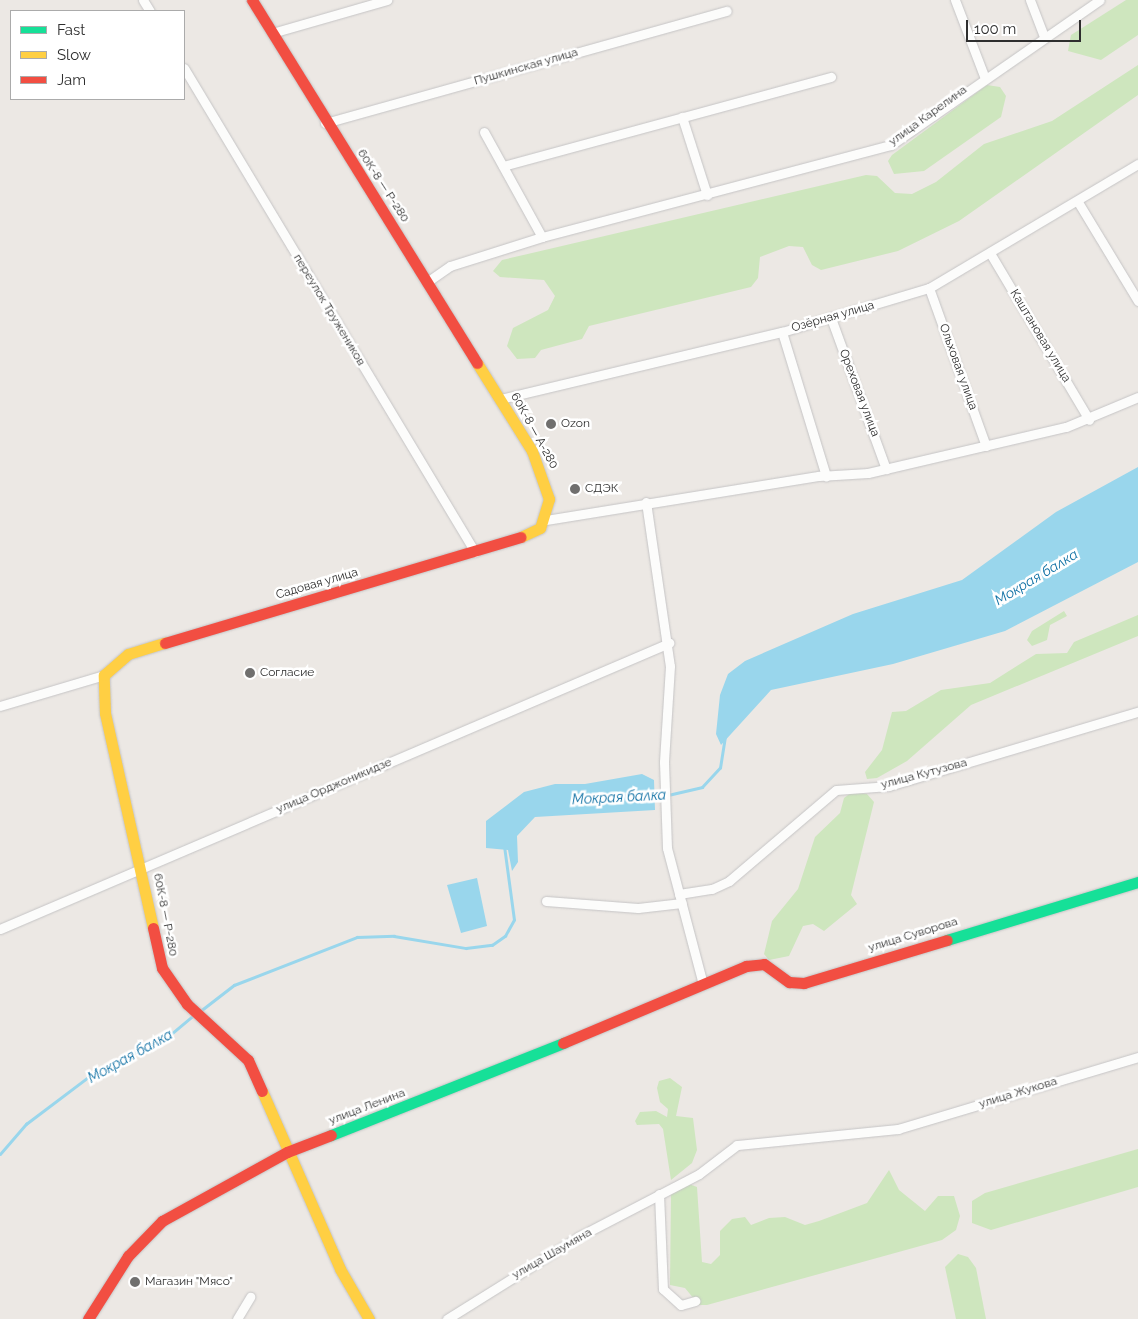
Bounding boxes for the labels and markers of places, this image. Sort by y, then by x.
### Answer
place label: Ozon [561,417,590,431]
marker: Ozon [545,418,557,430]
place label: СДЭК [585,482,618,496]
marker: СДЭК [569,483,581,495]
place label: Согласие [260,666,314,680]
marker: Согласие [244,667,256,679]
place label: Магазин "Мясо" [145,1275,233,1289]
marker: Магазин "Мясо" [129,1276,141,1288]

